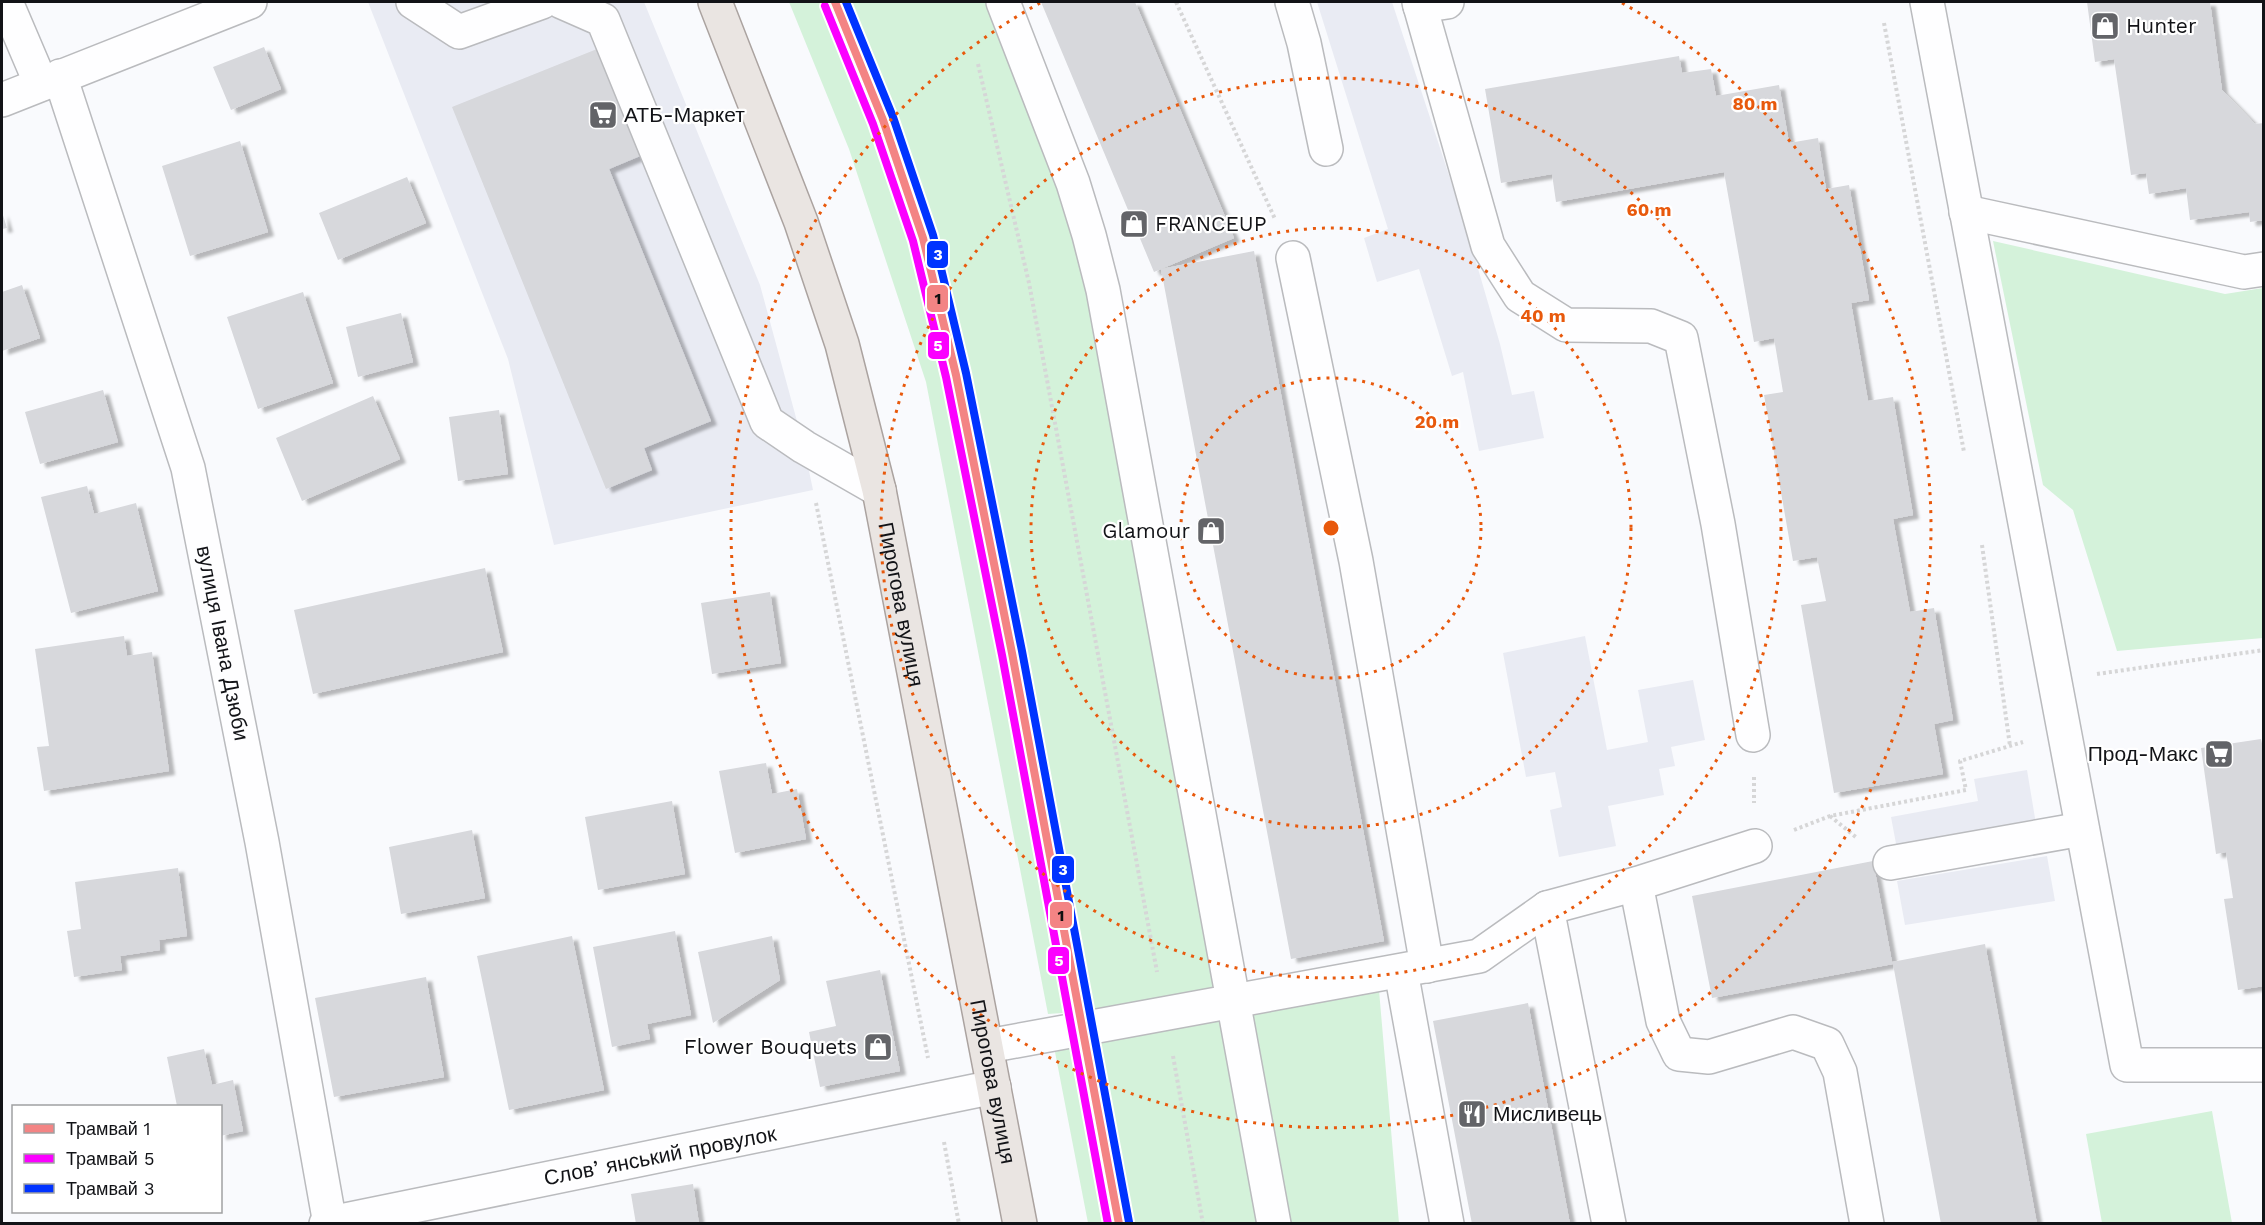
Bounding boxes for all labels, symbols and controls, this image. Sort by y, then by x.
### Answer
shop icon: Hunter [2089,10,2121,42]
place label: Hunter [2126,13,2197,38]
text: 80 m [1733,93,1777,114]
supermarket icon: АТБ-Маркет [587,99,619,131]
place label: АТБ-Маркет [624,102,745,127]
text: 60 m [1627,199,1671,220]
shop icon: FRANCEUP [1118,208,1150,240]
place label: FRANCEUP [1155,211,1267,236]
line badge: 3 [926,240,949,269]
text: 3 [933,245,943,264]
line badge: 1 [926,284,949,313]
text: 1 [935,289,941,308]
text: 40 m [1520,305,1566,326]
line badge: 5 [927,331,950,360]
text: 5 [933,336,943,355]
text: 20 m [1415,411,1459,432]
shop icon: Glamour [1195,515,1227,547]
place label: Glamour [1102,518,1190,543]
centre of rings [1321,518,1341,538]
street label: Пирогова вулиця [873,520,929,689]
street label: вулиця Івана Дзюби [192,543,255,743]
supermarket icon: Прод-Макс [2203,738,2235,770]
place label: Прод-Макс [2088,741,2198,766]
line badge: 3 [1051,855,1075,884]
text: 3 [1058,860,1068,879]
line badge: 1 [1049,901,1073,929]
text: 1 [1058,906,1064,925]
line badge: 5 [1047,946,1070,975]
text: 5 [1054,951,1064,970]
street label: Пирогова вулиця [965,997,1021,1166]
shop icon: Flower Bouquets [862,1031,894,1063]
place label: Flower Bouquets [684,1034,857,1059]
restaurant icon: Мисливець [1456,1098,1488,1130]
place label: Мисливець [1493,1101,1602,1126]
legend [12,1105,222,1213]
text: Трамвай 1 [66,1118,151,1139]
street label: Словʼянський провулок [542,1121,779,1190]
text: Трамвай 5 [66,1148,154,1169]
text: Трамвай 3 [66,1178,154,1199]

